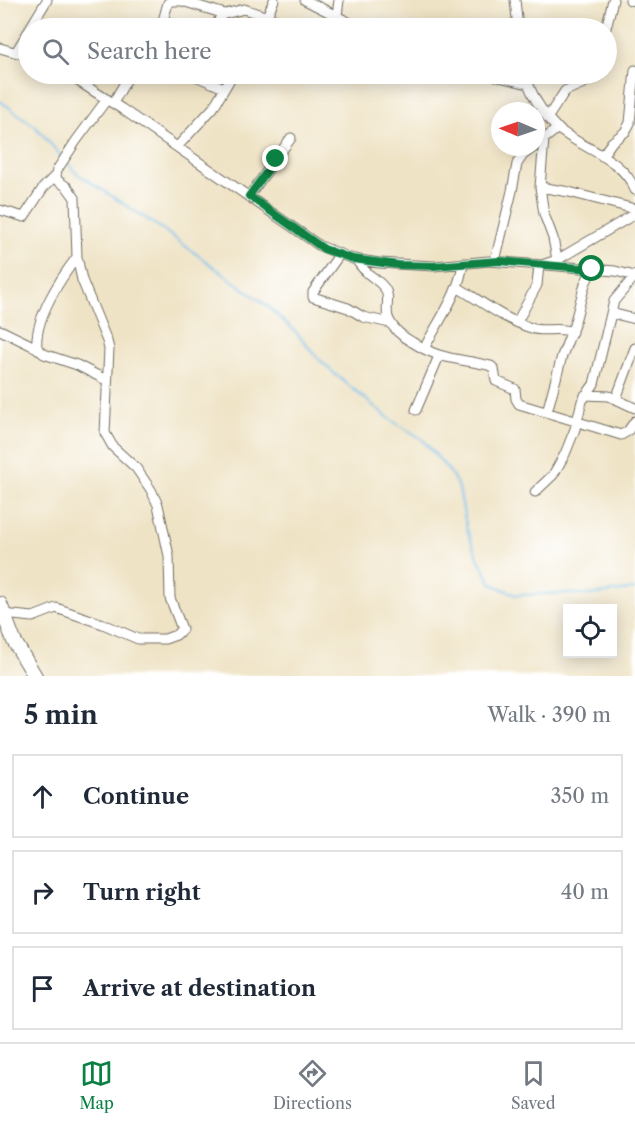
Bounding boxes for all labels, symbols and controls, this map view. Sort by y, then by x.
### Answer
search box [18,18,617,84]
icon: search [39,35,72,68]
text: Search here [87,38,212,65]
north arrow [491,102,545,156]
route end [262,145,288,171]
route start [578,255,604,281]
map controls [563,604,617,658]
button: locate [563,604,617,658]
text: 5 min [24,699,98,731]
text: Walk · 390 m [488,703,611,727]
icon: ahead [26,780,59,813]
text: Continue [83,783,189,810]
text: 350 m [551,784,609,808]
icon: right [26,876,59,909]
text: Turn right [83,879,201,906]
text: 40 m [561,880,609,904]
icon: arrive [26,972,59,1005]
text: Arrive at destination [83,975,316,1002]
tab: Map [80,1057,114,1113]
tab: Directions [273,1057,352,1113]
tab: Saved [511,1057,555,1113]

